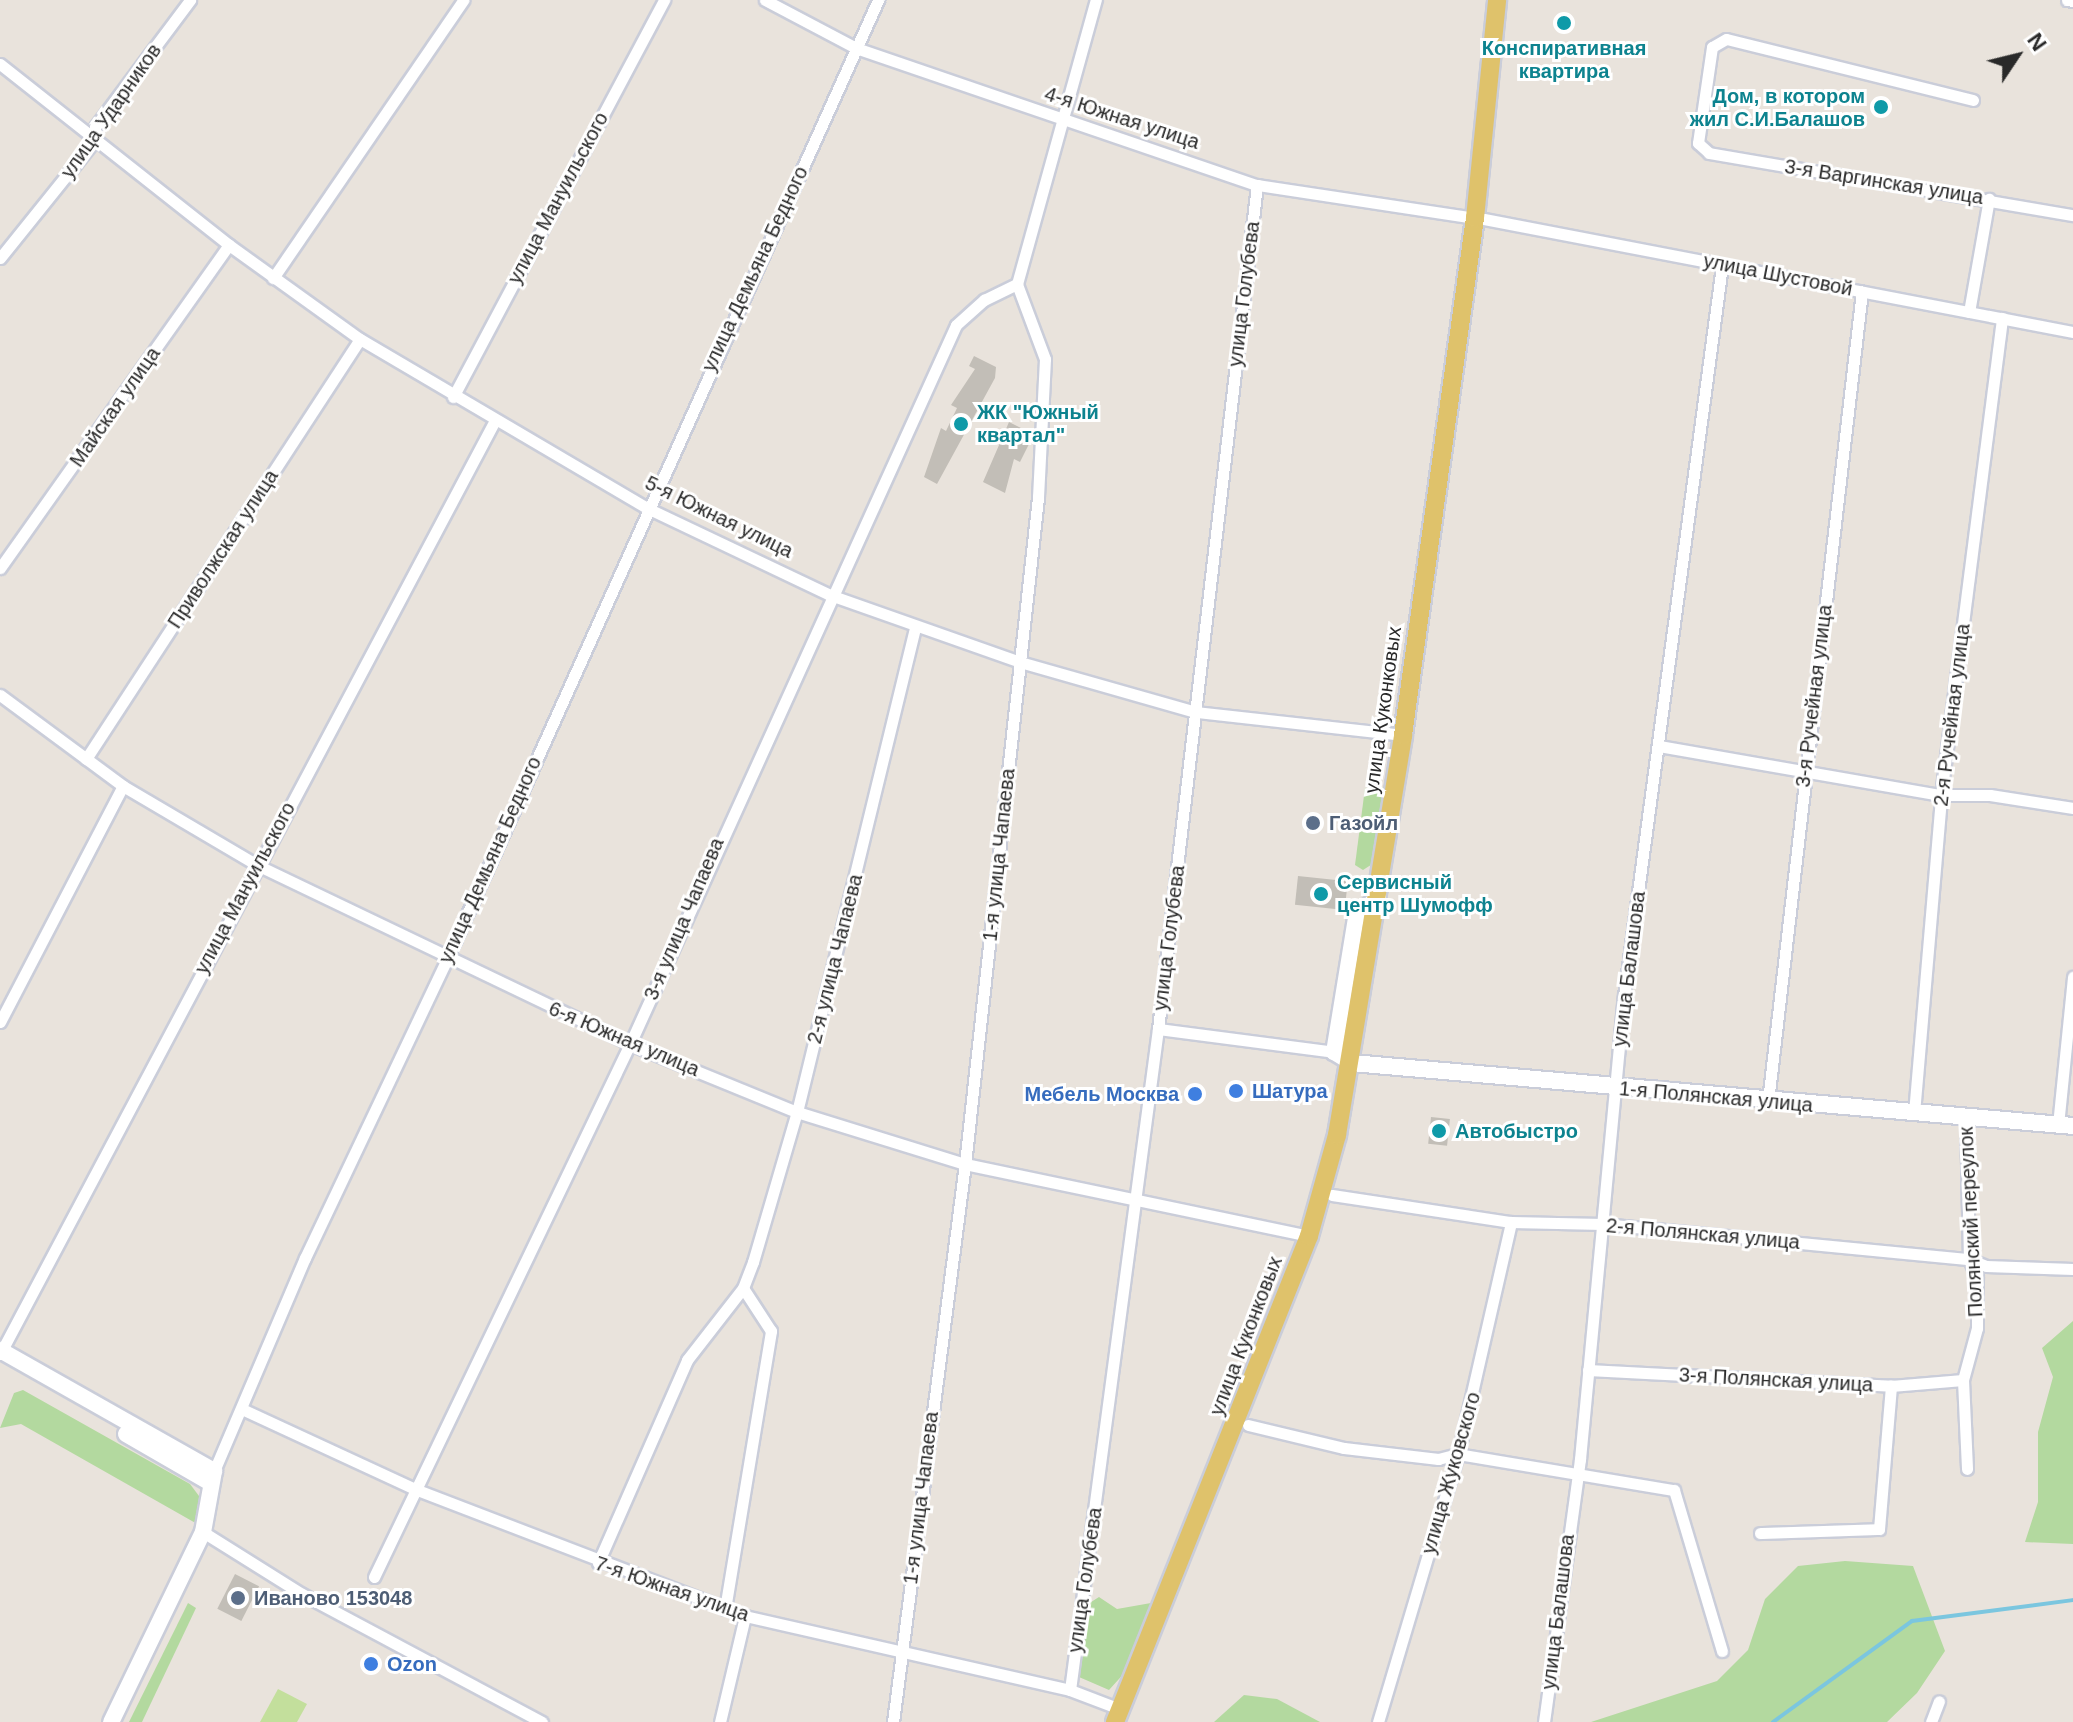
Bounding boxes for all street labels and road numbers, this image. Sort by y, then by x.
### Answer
street label: улица Ударников [56,39,166,183]
street label: 4-я Южная улица [1042,82,1202,154]
street label: улица Мануильского [503,108,613,288]
street label: 3-я Варгинская улица [1783,154,1985,210]
street label: улица Демьяна Бедного [697,163,813,375]
street label: улица Голубева [1223,220,1265,368]
street label: улица Шустовой [1701,249,1855,301]
street label: Майская улица [65,342,165,472]
street label: Приволжская улица [163,465,283,633]
street label: 5-я Южная улица [641,471,797,563]
street label: 3-я Ручейная улица [1791,603,1837,789]
street label: 2-я Ручейная улица [1929,622,1975,808]
street label: улица Куконковых [1359,625,1407,795]
street label: улица Демьяна Бедного [434,753,546,967]
street label: 1-я улица Чапаева [978,767,1020,943]
street label: улица Мануильского [190,798,300,978]
street label: 3-я улица Чапаева [639,834,729,1004]
street label: улица Голубева [1148,864,1190,1012]
street label: 2-я улица Чапаева [802,872,868,1046]
street label: улица Балашова [1608,890,1650,1048]
street label: 6-я Южная улица [545,996,703,1082]
street label: 1-я Полянская улица [1618,1077,1814,1117]
street label: Полянский переулок [1954,1126,1988,1318]
street label: 2-я Полянская улица [1605,1214,1801,1254]
street label: улица Куконковых [1205,1253,1287,1419]
street label: 3-я Полянская улица [1678,1363,1874,1397]
street label: улица Жуковского [1416,1389,1486,1557]
street label: 1-я улица Чапаева [899,1410,943,1586]
street label: улица Голубева [1063,1506,1107,1654]
street label: улица Балашова [1537,1533,1579,1691]
street label: 7-я Южная улица [592,1551,752,1627]

